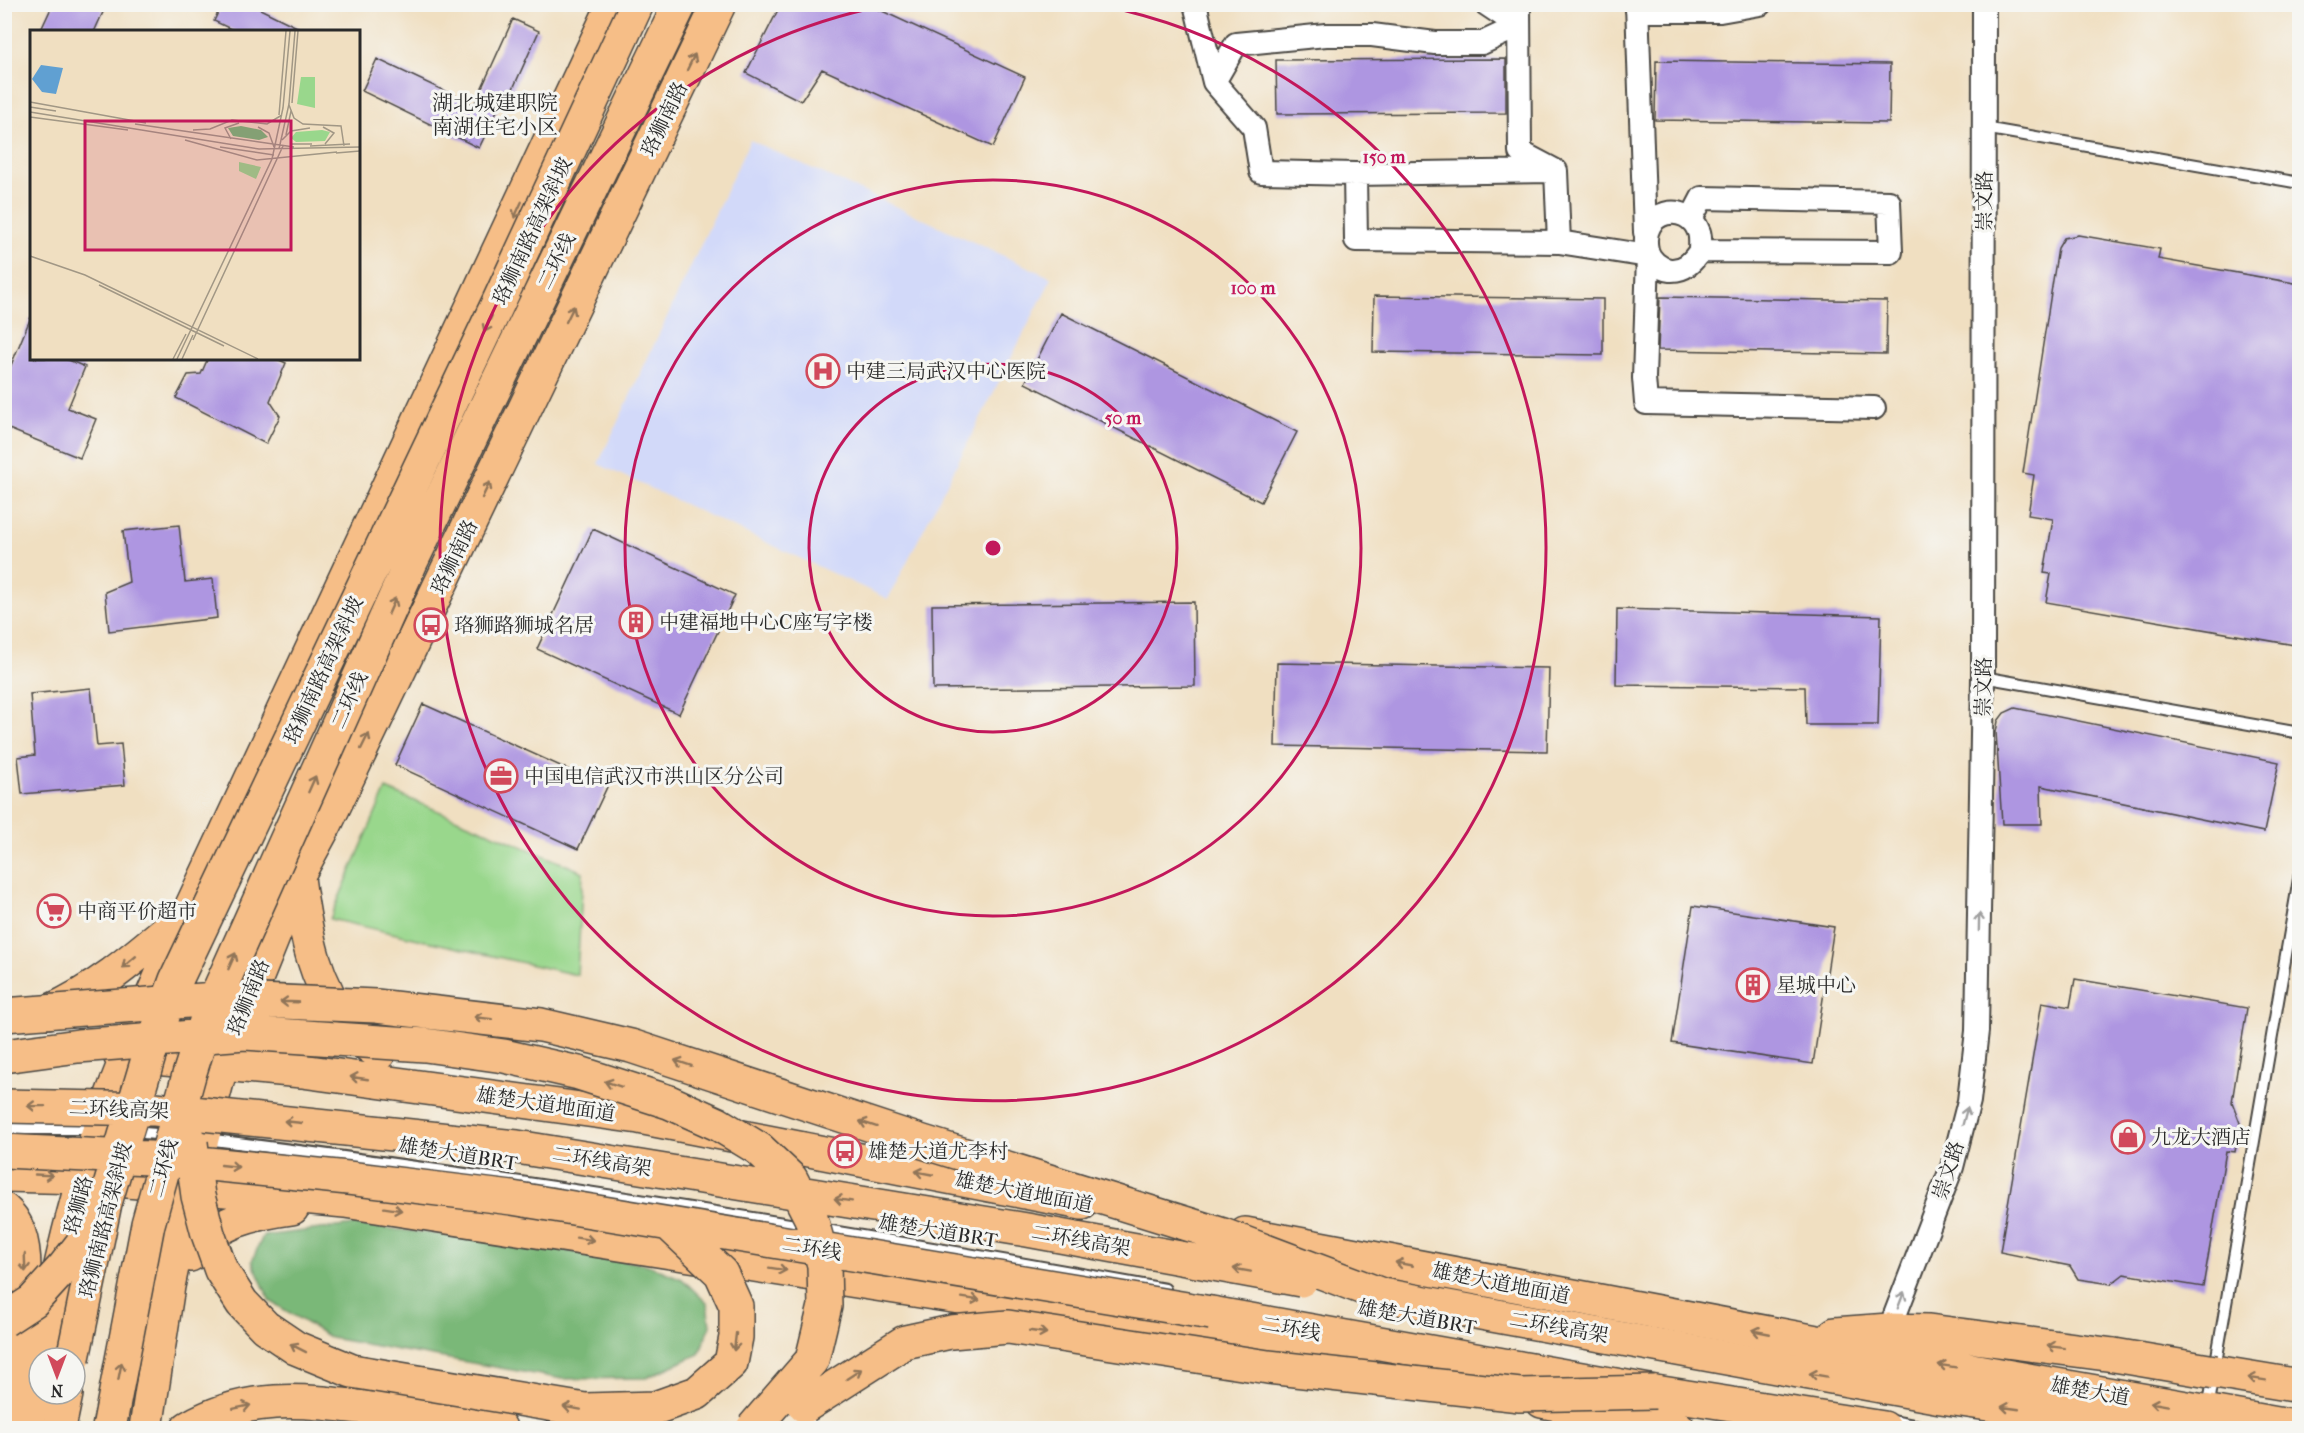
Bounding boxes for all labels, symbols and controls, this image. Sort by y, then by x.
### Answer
inset map [30,30,360,360]
one-way arrow [686,54,697,72]
street label: 珞狮南路 [637,78,692,160]
district label: 湖北城建职院 南湖住宅小区 [432,91,558,139]
text: 150 m [1363,147,1406,168]
street label: 珞狮南路高架斜坡 [488,154,577,309]
street label: 崇文路 [1973,171,1996,231]
one-way arrow [512,200,524,218]
street label: 二环线 [533,229,580,293]
text: 100 m [1230,278,1277,299]
one-way arrow [565,305,577,323]
one-way arrow [482,315,494,333]
hospital icon: 中建三局武汉中心医院 [805,353,841,389]
place label: 中建三局武汉中心医院 [846,360,1046,383]
text: 50 m [1105,408,1142,429]
one-way arrow [481,481,492,499]
street label: 珞狮南路 [427,516,482,598]
centre of rings [983,538,1003,558]
street label: 珞狮南路高架斜坡 [279,593,368,748]
one-way arrow [387,597,398,615]
building icon: 中建福地中心C座写字楼 [618,604,654,640]
bus stop icon: 珞狮路狮城名居 [413,607,449,643]
place label: 中建福地中心C座写字楼 [659,611,872,634]
place label: 珞狮路狮城名居 [454,614,594,637]
street label: 崇文路 [1971,657,1996,717]
street label: 二环线 [327,668,372,732]
one-way arrow [360,733,372,751]
office icon: 中国电信武汉市洪山区分公司 [483,758,519,794]
place label: 中国电信武汉市洪山区分公司 [524,765,784,788]
one-way arrow [307,775,318,793]
supermarket icon: 中商平价超市 [36,893,72,929]
place label: 中商平价超市 [77,900,197,923]
one-way arrow [1973,912,1985,932]
one-way arrow [227,953,239,971]
one-way arrow [122,955,137,969]
street label: 珞狮南路 [223,956,274,1039]
building icon: 星城中心 [1735,967,1771,1003]
place label: 星城中心 [1776,974,1856,997]
one-way arrow [279,997,299,1008]
one-way arrow [474,1013,494,1024]
one-way arrow [674,1056,693,1067]
one-way arrow [349,1073,369,1084]
one-way arrow [604,1078,623,1089]
street label: 雄楚大道地面道 [475,1083,617,1126]
street label: 二环线高架 [69,1096,169,1123]
one-way arrow [26,1101,46,1112]
one-way arrow [1960,1107,1971,1126]
one-way arrow [283,1117,303,1128]
one-way arrow [859,1118,878,1129]
shop icon: 九龙大酒店 [2110,1119,2146,1155]
place label: 九龙大酒店 [2151,1126,2251,1149]
bus stop icon: 雄楚大道尤李村 [827,1133,863,1169]
street label: 雄楚大道BRT [397,1134,520,1175]
street label: 二环线 [145,1136,182,1200]
street label: 崇文路 [1928,1138,1969,1202]
street label: 珞狮南路高架斜坡 [75,1140,136,1301]
place label: 雄楚大道尤李村 [868,1140,1008,1163]
street label: 二环线高架 [551,1142,653,1181]
one-way arrow [220,1161,240,1172]
one-way arrow [914,1167,934,1178]
street label: 雄楚大道地面道 [953,1168,1095,1217]
one-way arrow [34,1170,54,1181]
street label: 珞狮路 [60,1173,97,1237]
one-way arrow [833,1195,853,1206]
one-way arrow [382,1203,402,1214]
street label: 雄楚大道BRT [877,1211,1000,1252]
street label: 二环线高架 [1030,1220,1132,1261]
street label: 二环线 [780,1232,843,1265]
one-way arrow [575,1233,595,1244]
one-way arrow [19,1253,30,1273]
one-way arrow [1395,1258,1414,1269]
street label: 雄楚大道地面道 [1430,1259,1572,1308]
one-way arrow [768,1263,788,1274]
one-way arrow [1232,1264,1252,1275]
one-way arrow [1896,1291,1907,1310]
one-way arrow [960,1294,980,1305]
street label: 雄楚大道BRT [1356,1296,1479,1339]
street label: 二环线高架 [1508,1307,1610,1348]
street label: 二环线 [1259,1312,1322,1345]
one-way arrow [1027,1326,1047,1337]
one-way arrow [1751,1326,1771,1337]
one-way arrow [729,1331,740,1351]
one-way arrow [290,1342,307,1354]
one-way arrow [2046,1342,2066,1353]
north arrow [27,1346,87,1406]
one-way arrow [1937,1360,1957,1371]
one-way arrow [115,1362,126,1381]
one-way arrow [845,1368,861,1380]
one-way arrow [1809,1369,1828,1380]
street label: 雄楚大道 [2049,1373,2131,1410]
one-way arrow [2248,1374,2267,1385]
text: N [50,1381,63,1400]
one-way arrow [2150,1398,2169,1409]
one-way arrow [232,1401,251,1412]
one-way arrow [2001,1402,2020,1413]
one-way arrow [563,1403,583,1414]

